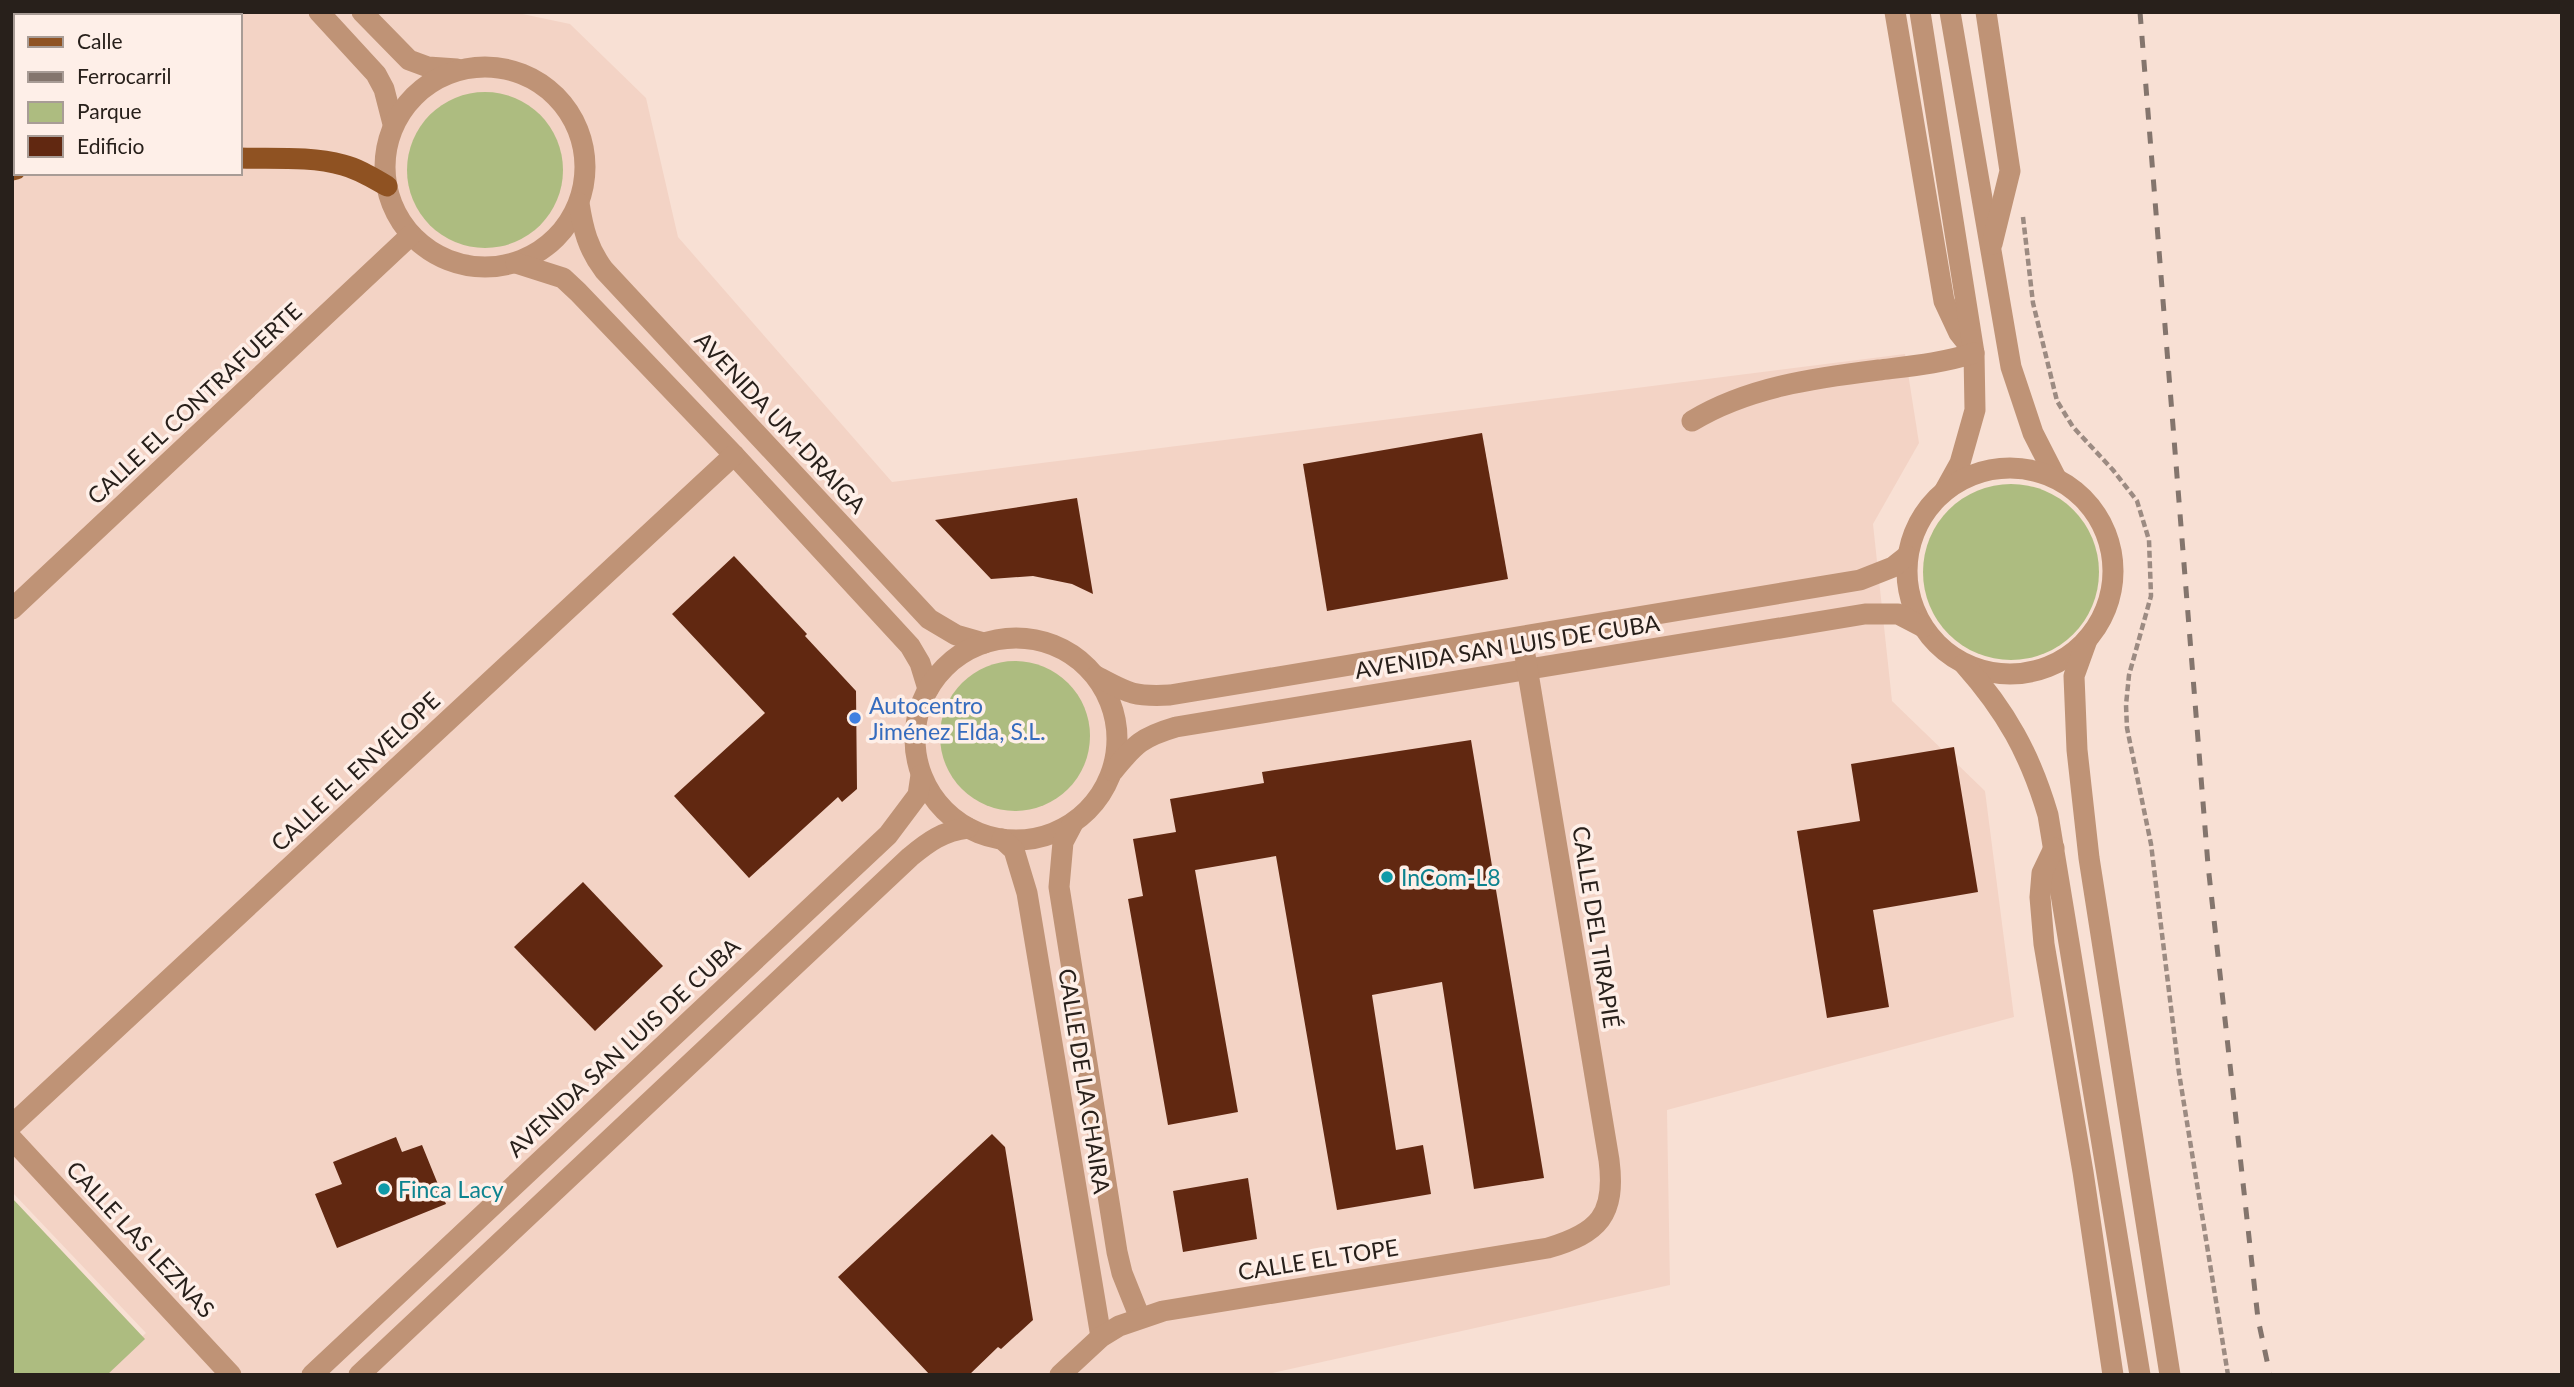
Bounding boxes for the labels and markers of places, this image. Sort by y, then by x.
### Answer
place label: Autocentro Jiménez Elda, S.L. [869,691,1046,745]
marker: Autocentro Jiménez Elda, S.L. [847,710,863,726]
place label: InCom-L8 [1401,863,1501,891]
marker: InCom-L8 [1379,869,1395,885]
place label: Finca Lacy [398,1175,504,1203]
marker: Finca Lacy [376,1181,392,1197]

